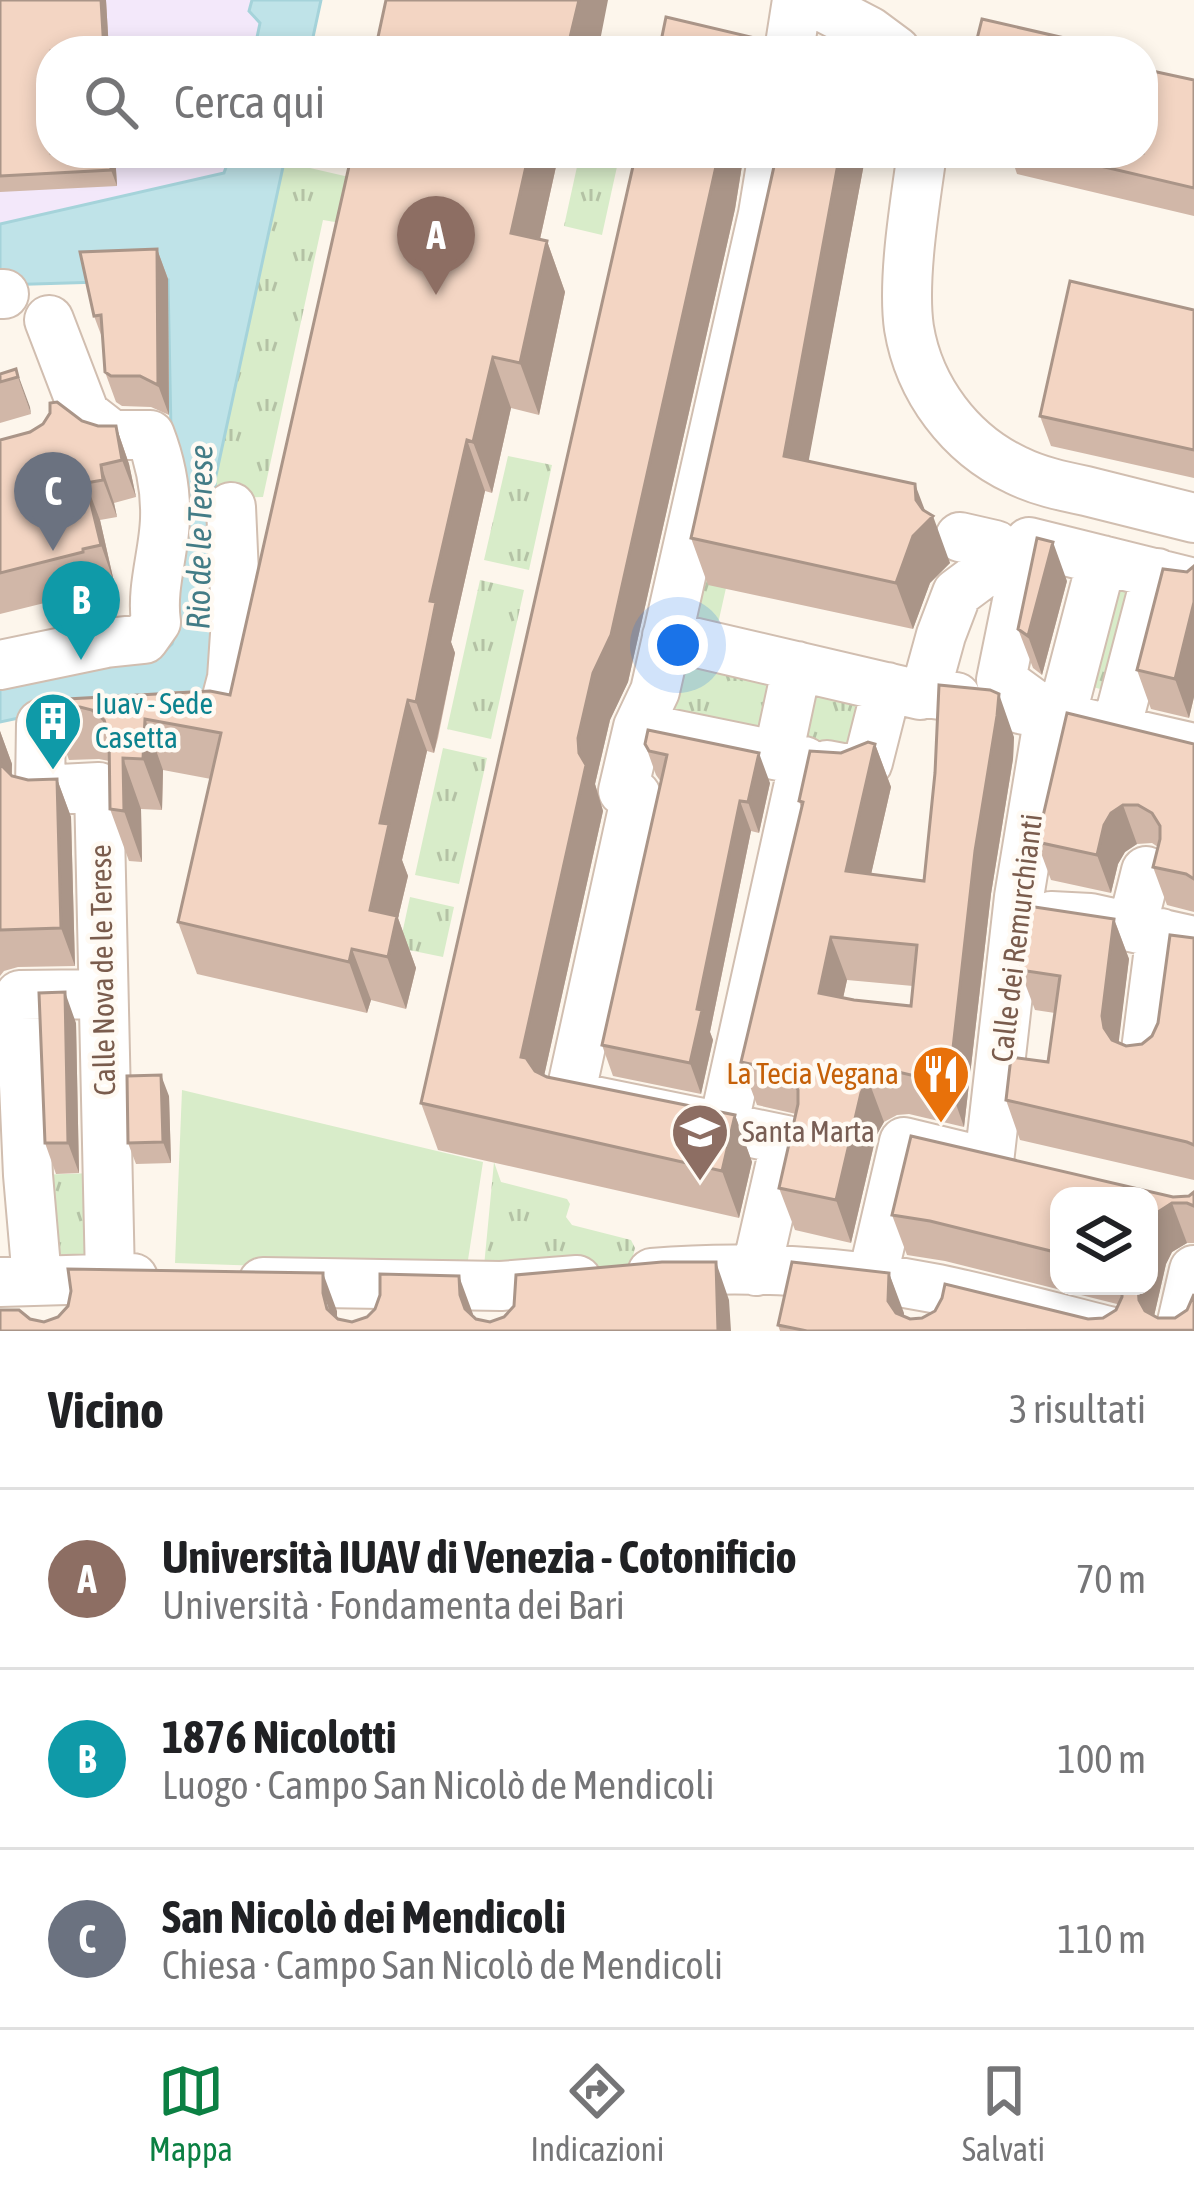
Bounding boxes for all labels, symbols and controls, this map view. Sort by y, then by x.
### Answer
search box [36,36,1158,168]
icon: search [78,69,144,135]
text: Cerca qui [174,76,325,128]
pin: A [397,196,475,295]
water label: Rio de le Terese [178,444,220,630]
pin: C [14,452,92,551]
pin: B [42,561,120,660]
your location [648,615,708,675]
place label: Iuav - Sede Casetta [95,686,213,754]
building icon: Iuav - Sede Casetta [22,690,84,772]
street label: Calle dei Remurchianti [984,812,1048,1064]
street label: Calle Nova de le Terese [83,844,121,1096]
restaurant icon: La Tecia Vegana [910,1043,972,1125]
place label: La Tecia Vegana [726,1056,899,1090]
school or university icon: Santa Marta [669,1101,731,1183]
place label: Santa Marta [742,1114,875,1148]
map controls [1050,1187,1158,1295]
button: layers [1050,1187,1158,1295]
text: Vicino [48,1380,164,1439]
text: 3 risultati [1009,1387,1146,1431]
text: Università IUAV di Venezia - Cotonificio [162,1531,797,1583]
text: A [77,1557,97,1601]
text: 70 m [1076,1557,1146,1601]
text: Università · Fondamenta dei Bari [162,1583,625,1627]
text: 1876 Nicolotti [162,1711,396,1763]
text: B [78,1737,96,1781]
text: 100 m [1058,1737,1146,1781]
text: Luogo · Campo San Nicolò de Mendicoli [162,1763,714,1807]
text: San Nicolò dei Mendicoli [162,1891,566,1943]
text: C [78,1917,96,1961]
text: 110 m [1058,1917,1146,1961]
text: Chiesa · Campo San Nicolò de Mendicoli [162,1943,723,1987]
tab: Mappa [149,2058,233,2168]
tab: Indicazioni [530,2058,664,2168]
tab: Salvati [962,2058,1045,2168]

